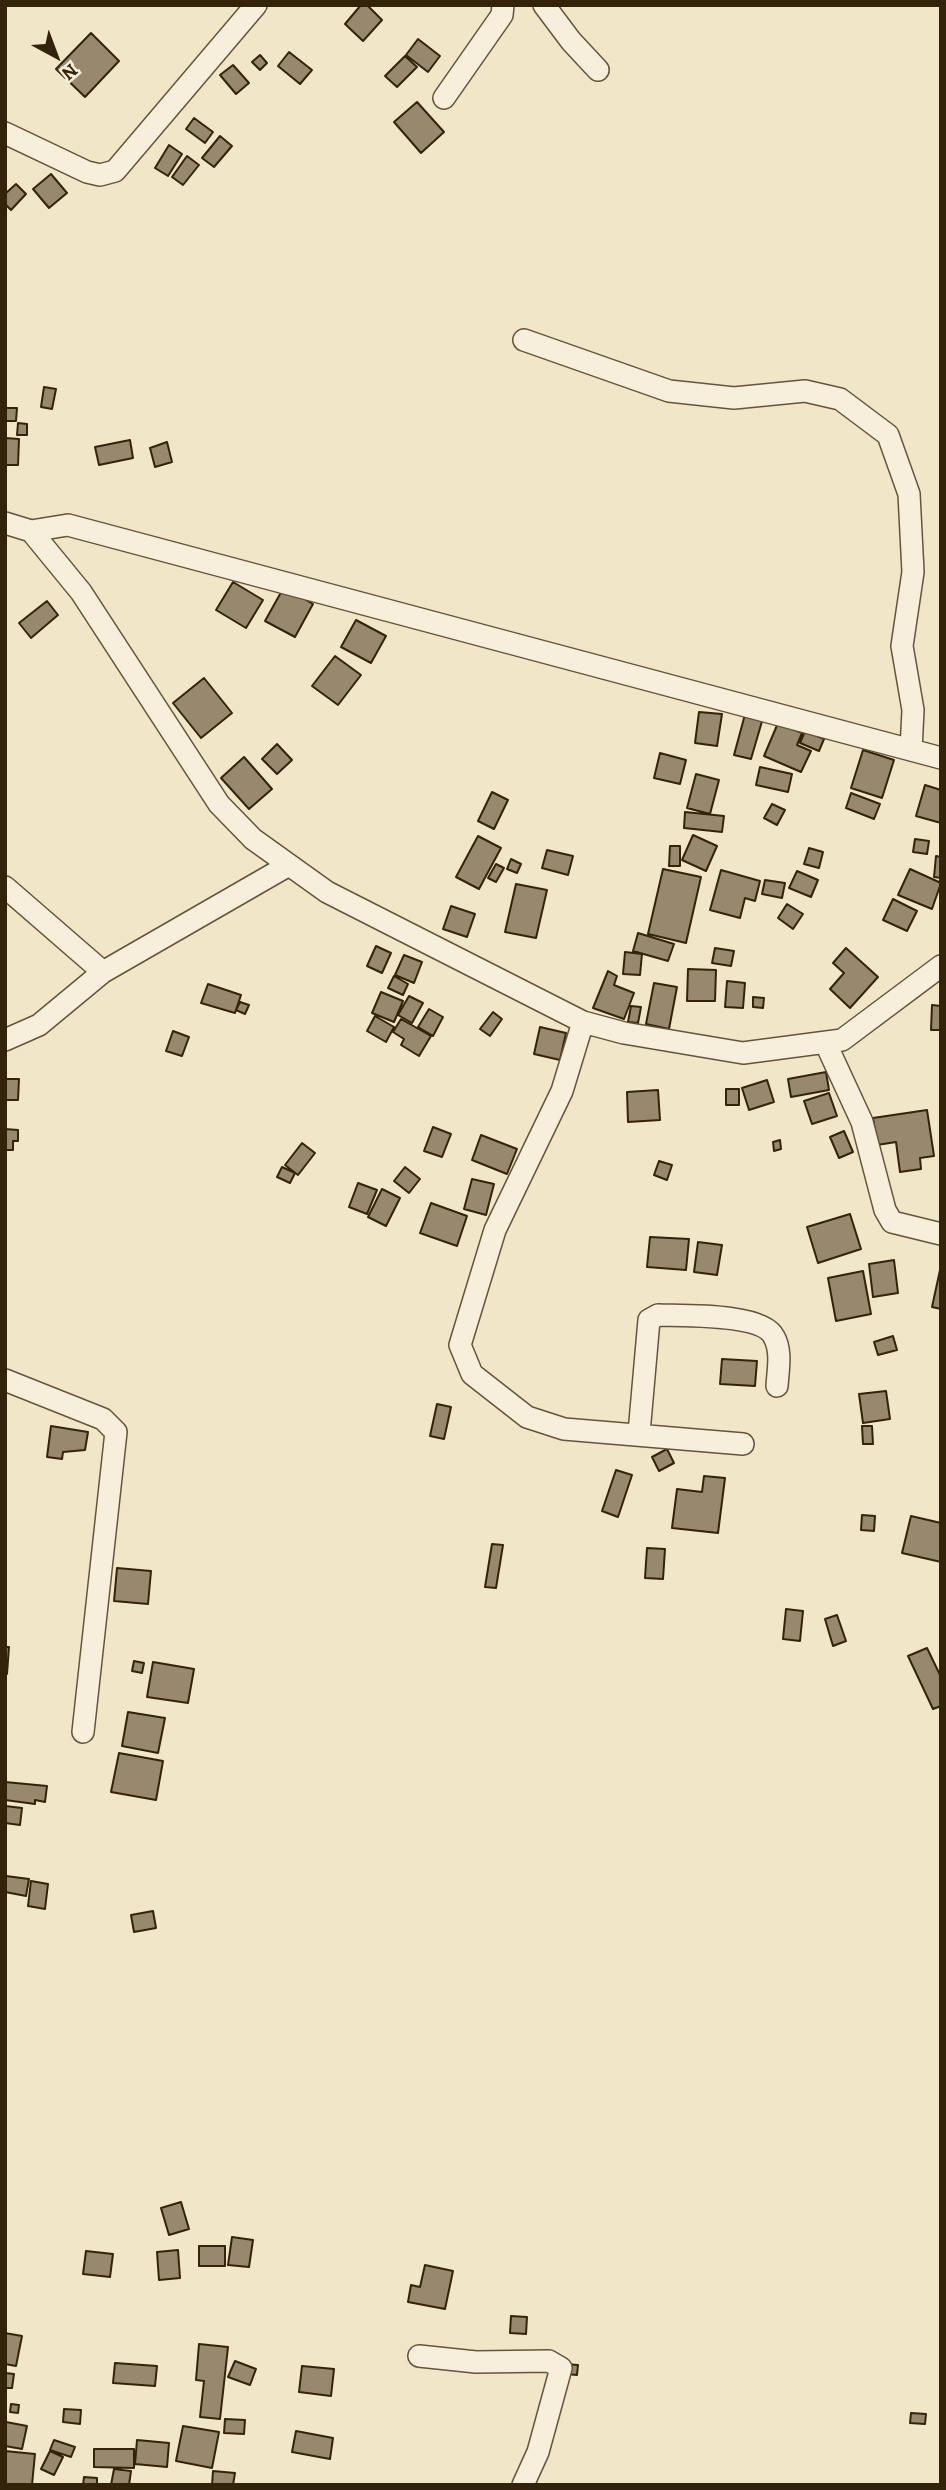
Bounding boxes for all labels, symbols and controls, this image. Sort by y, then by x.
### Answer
north arrow [21,21,91,91]
text: N [56,57,84,86]

